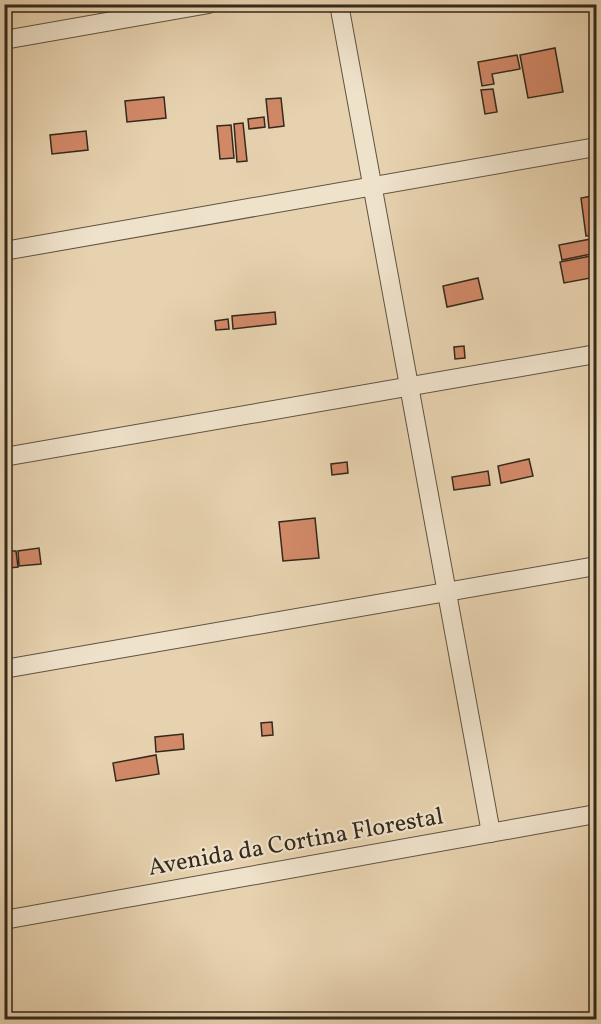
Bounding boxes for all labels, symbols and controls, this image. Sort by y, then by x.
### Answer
street label: Avenida da Cortina Florestal [146,800,446,886]

